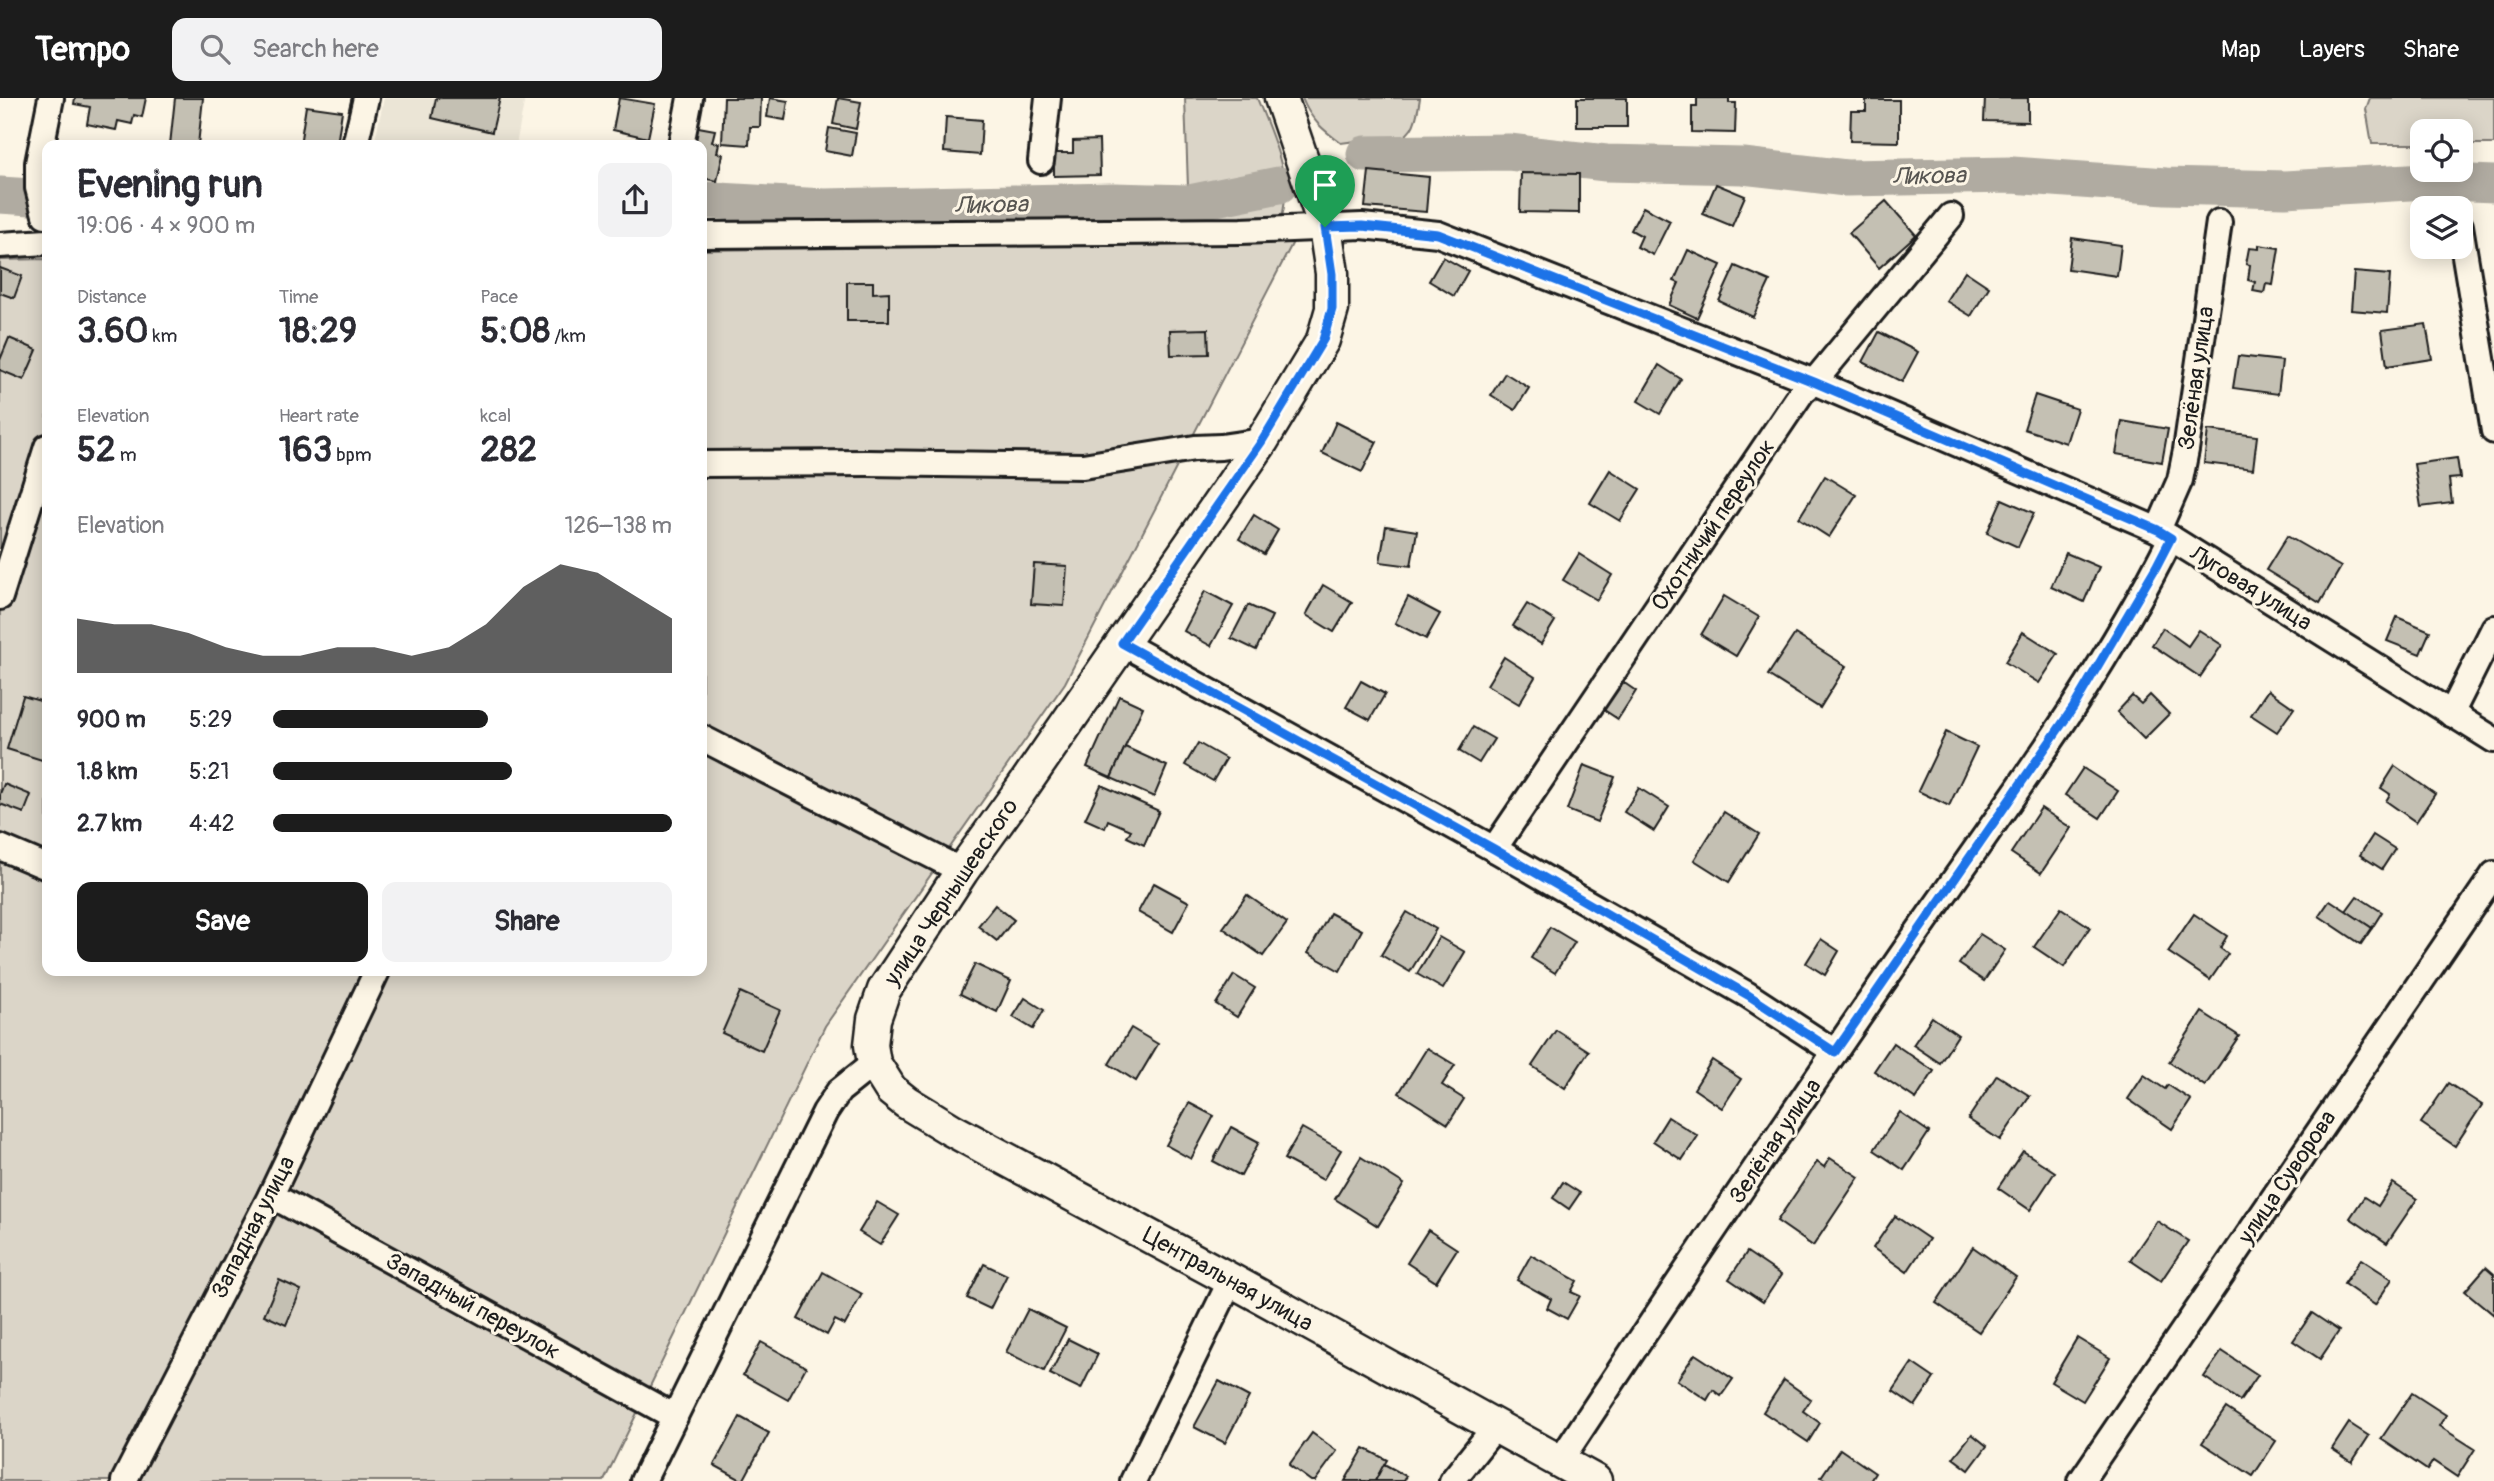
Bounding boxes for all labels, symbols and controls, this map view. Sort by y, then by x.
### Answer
search box [172,18,662,81]
text: Tempo [35,29,130,70]
icon: search [196,30,234,68]
text: Search here [252,33,379,65]
text: Map [2221,35,2261,64]
text: Layers [2299,35,2365,64]
text: Share [2403,35,2459,64]
map controls [2410,119,2473,259]
button: locate [2410,119,2473,182]
pin [1295,155,1355,227]
text: Evening run [77,161,263,209]
water label: Ликова [1892,161,1968,191]
button: share [598,163,672,237]
icon: arrive [1306,166,1344,204]
water label: Ликова [954,190,1030,220]
button: layers [2410,196,2473,259]
text: 19:06 · 4 × 900 m [77,211,255,240]
text: Distance [77,285,146,309]
text: Time [279,285,318,309]
text: Pace [480,285,518,309]
street label: Зелёная улица [2172,304,2220,452]
text: 3.60 [77,309,148,353]
text: 18:29 [279,309,357,353]
text: 5:08 [480,309,550,353]
text: km [148,324,177,348]
text: /km [550,324,586,348]
text: Elevation [77,404,149,428]
text: Heart rate [279,404,359,428]
text: kcal [480,404,511,428]
text: 52 [77,428,116,472]
text: 163 [279,428,332,472]
text: 282 [480,428,537,472]
street label: Охотничий переулок [1645,433,1781,616]
text: m [116,443,137,467]
text: bpm [332,443,372,467]
text: Elevation [77,511,165,540]
text: 126–138 m [564,511,672,540]
street label: Луговая улица [2184,538,2318,637]
text: 900 m [77,705,146,734]
text: 5:29 [189,705,232,734]
text: 1.8 km [77,757,138,786]
text: 5:21 [189,757,229,786]
street label: улица Чернышевского [877,793,1024,992]
text: 2.7 km [77,809,142,838]
text: 4:42 [189,809,235,838]
button: Save [77,882,368,962]
button: Share [382,882,672,962]
street label: Зелёная улица [1722,1073,1828,1209]
street label: улица Суворова [2231,1105,2342,1250]
street label: Западная улица [205,1151,301,1303]
street label: Центральная улица [1138,1220,1318,1338]
street label: Западный переулок [381,1246,565,1366]

